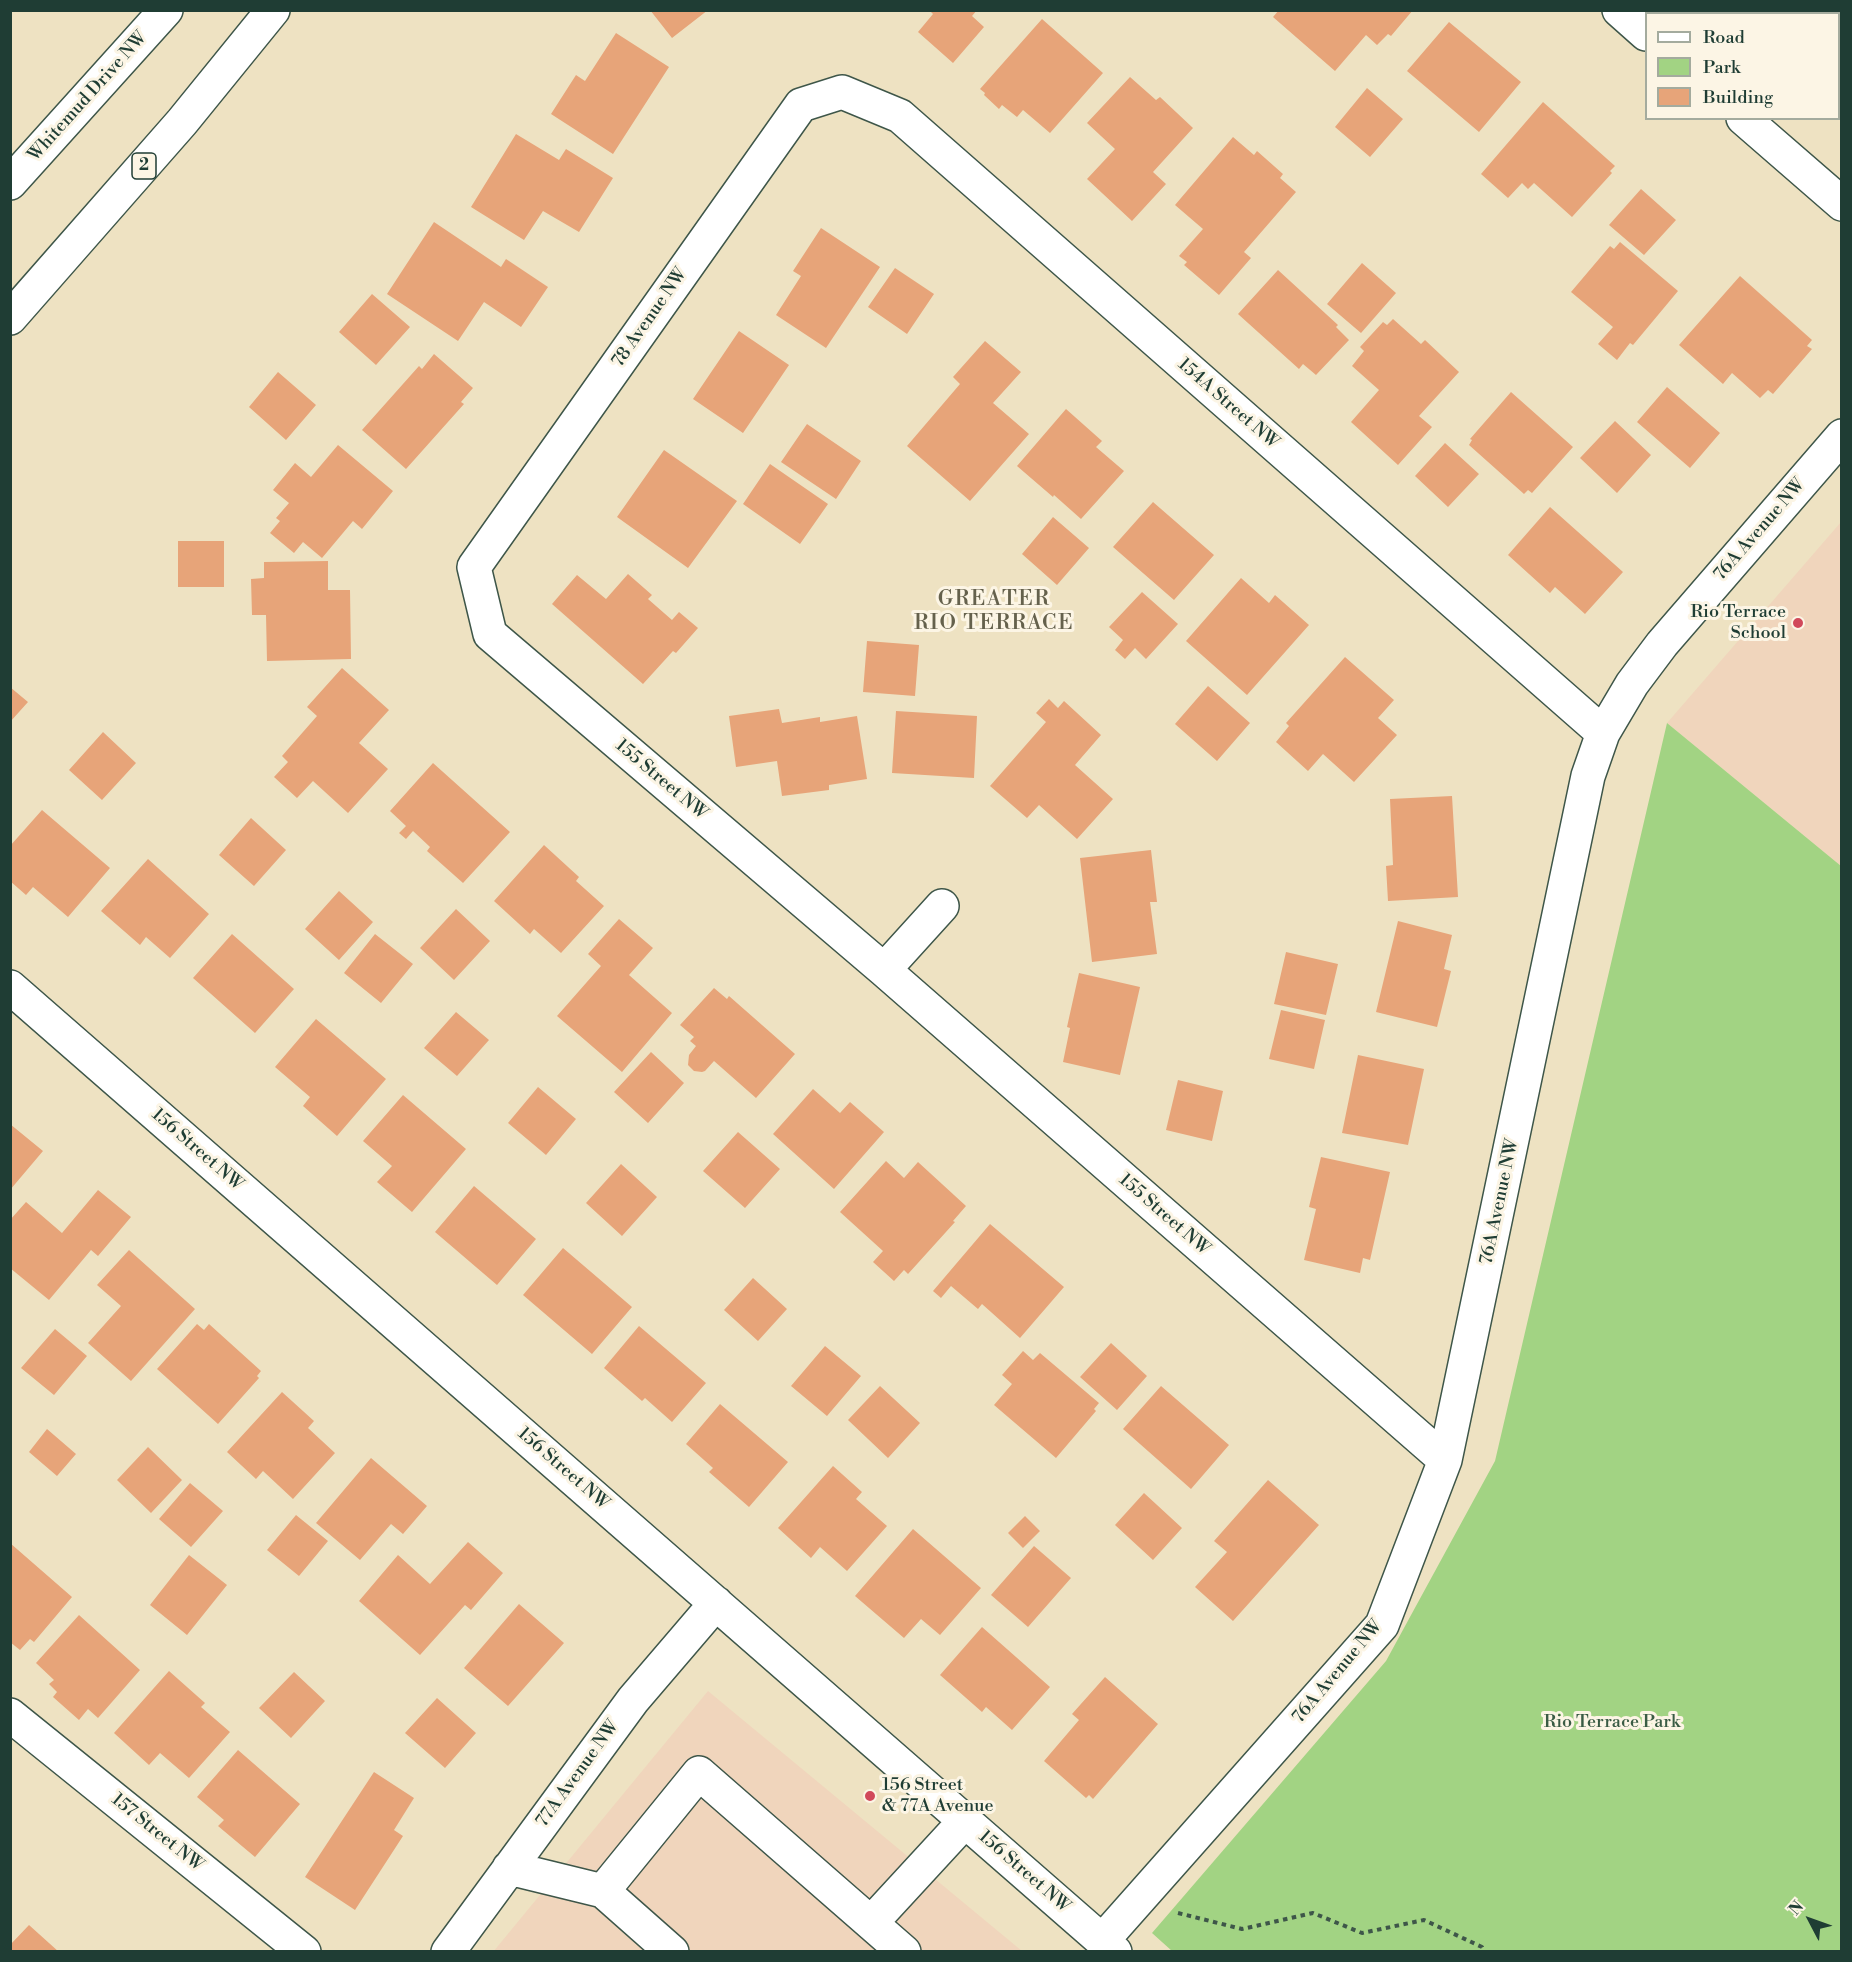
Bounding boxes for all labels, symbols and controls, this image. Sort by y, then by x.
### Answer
legend [1645,12,1840,120]
text: Road [1703,26,1745,49]
street label: Whitemud Drive NW [24,28,152,166]
text: Park [1703,56,1740,79]
text: Building [1703,86,1773,109]
road number: 2 [132,153,156,179]
street label: 78 Avenue NW [608,264,692,372]
street label: 154A Street NW [1173,354,1283,454]
street label: 76A Avenue NW [1710,475,1810,585]
district label: GREATER RIO TERRACE [914,587,1074,637]
place label: Rio Terrace School [1691,602,1786,644]
marker: Rio Terrace School [1791,616,1805,630]
street label: 155 Street NW [611,735,711,825]
street label: 156 Street NW [147,1104,247,1196]
street label: 76A Avenue NW [1476,1137,1524,1267]
street label: 155 Street NW [1114,1170,1214,1260]
street label: 156 Street NW [513,1423,613,1515]
street label: 76A Avenue NW [1289,1616,1387,1728]
park label: Rio Terrace Park [1544,1712,1680,1734]
street label: 77A Avenue NW [532,1716,624,1832]
place label: 156 Street & 77A Avenue [882,1775,994,1818]
street label: 157 Street NW [107,1789,207,1877]
marker: 156 Street & 77A Avenue [863,1789,877,1803]
street label: 156 Street NW [974,1826,1074,1918]
north arrow [1780,1890,1840,1950]
text: N [1785,1897,1808,1920]

